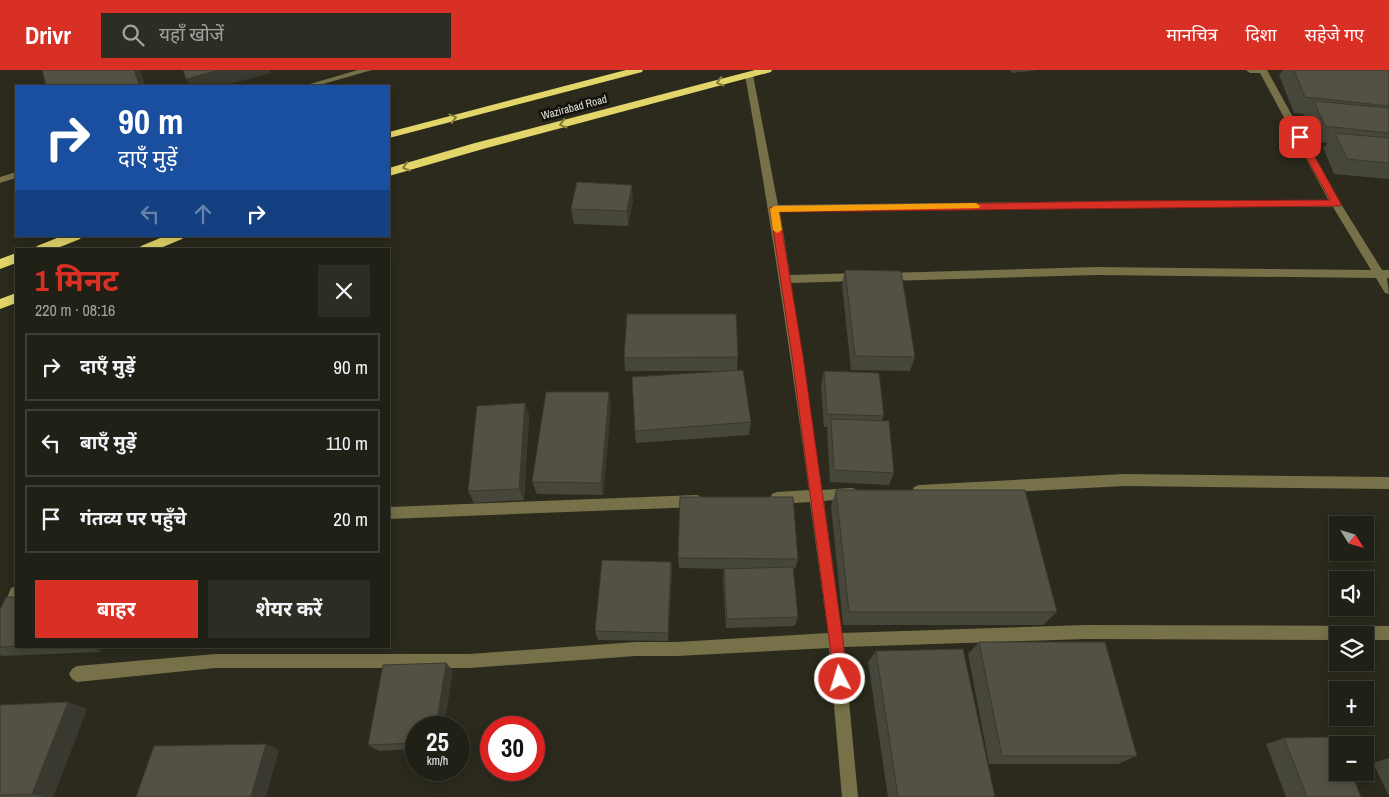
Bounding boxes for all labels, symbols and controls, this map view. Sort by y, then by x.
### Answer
search box [101,13,451,58]
text: Drivr [25,19,71,51]
icon: search [119,21,147,49]
text: यहाँ खोजें [159,21,224,47]
text: मानचित्र [1166,22,1218,47]
text: दिशा [1246,22,1277,47]
text: सहेजे गए [1305,22,1364,47]
one-way arrow [716,77,724,87]
street label: Wazirabad Road [540,92,608,122]
text: 90 m [118,98,183,145]
icon: right [35,105,100,170]
one-way arrow [448,113,457,124]
pin [1279,116,1321,158]
one-way arrow [558,118,567,129]
icon: arrive [1286,123,1314,151]
text: दाएँ मुड़ें [118,143,178,173]
one-way arrow [402,162,411,172]
icon: left [136,200,164,228]
icon: ahead [189,200,217,228]
icon: right [242,200,270,228]
text: 1 मिनट [35,260,119,300]
button: close [318,265,370,317]
text: 220 m · 08:16 [35,299,115,321]
icon: right [37,353,65,381]
text: दाएँ मुड़ें [80,353,135,379]
text: 90 m [333,354,368,380]
icon: left [37,429,65,457]
text: बाएँ मुड़ें [80,429,136,455]
text: 110 m [326,430,368,456]
icon: arrive [37,505,65,533]
text: गंतव्य पर पहुँचे [80,505,186,531]
text: 20 m [333,506,368,532]
north arrow [1329,516,1374,561]
map controls [1329,516,1374,781]
button: sound [1329,571,1374,616]
button: बाहर [35,580,198,638]
button: शेयर करें [208,580,370,638]
button: layers [1329,626,1374,671]
position arrow [813,652,865,704]
button: + [1329,681,1374,726]
speed limit sign: 30 [480,716,545,781]
text: 25 [426,725,449,759]
button: − [1329,736,1374,781]
text: km/h [427,753,448,769]

